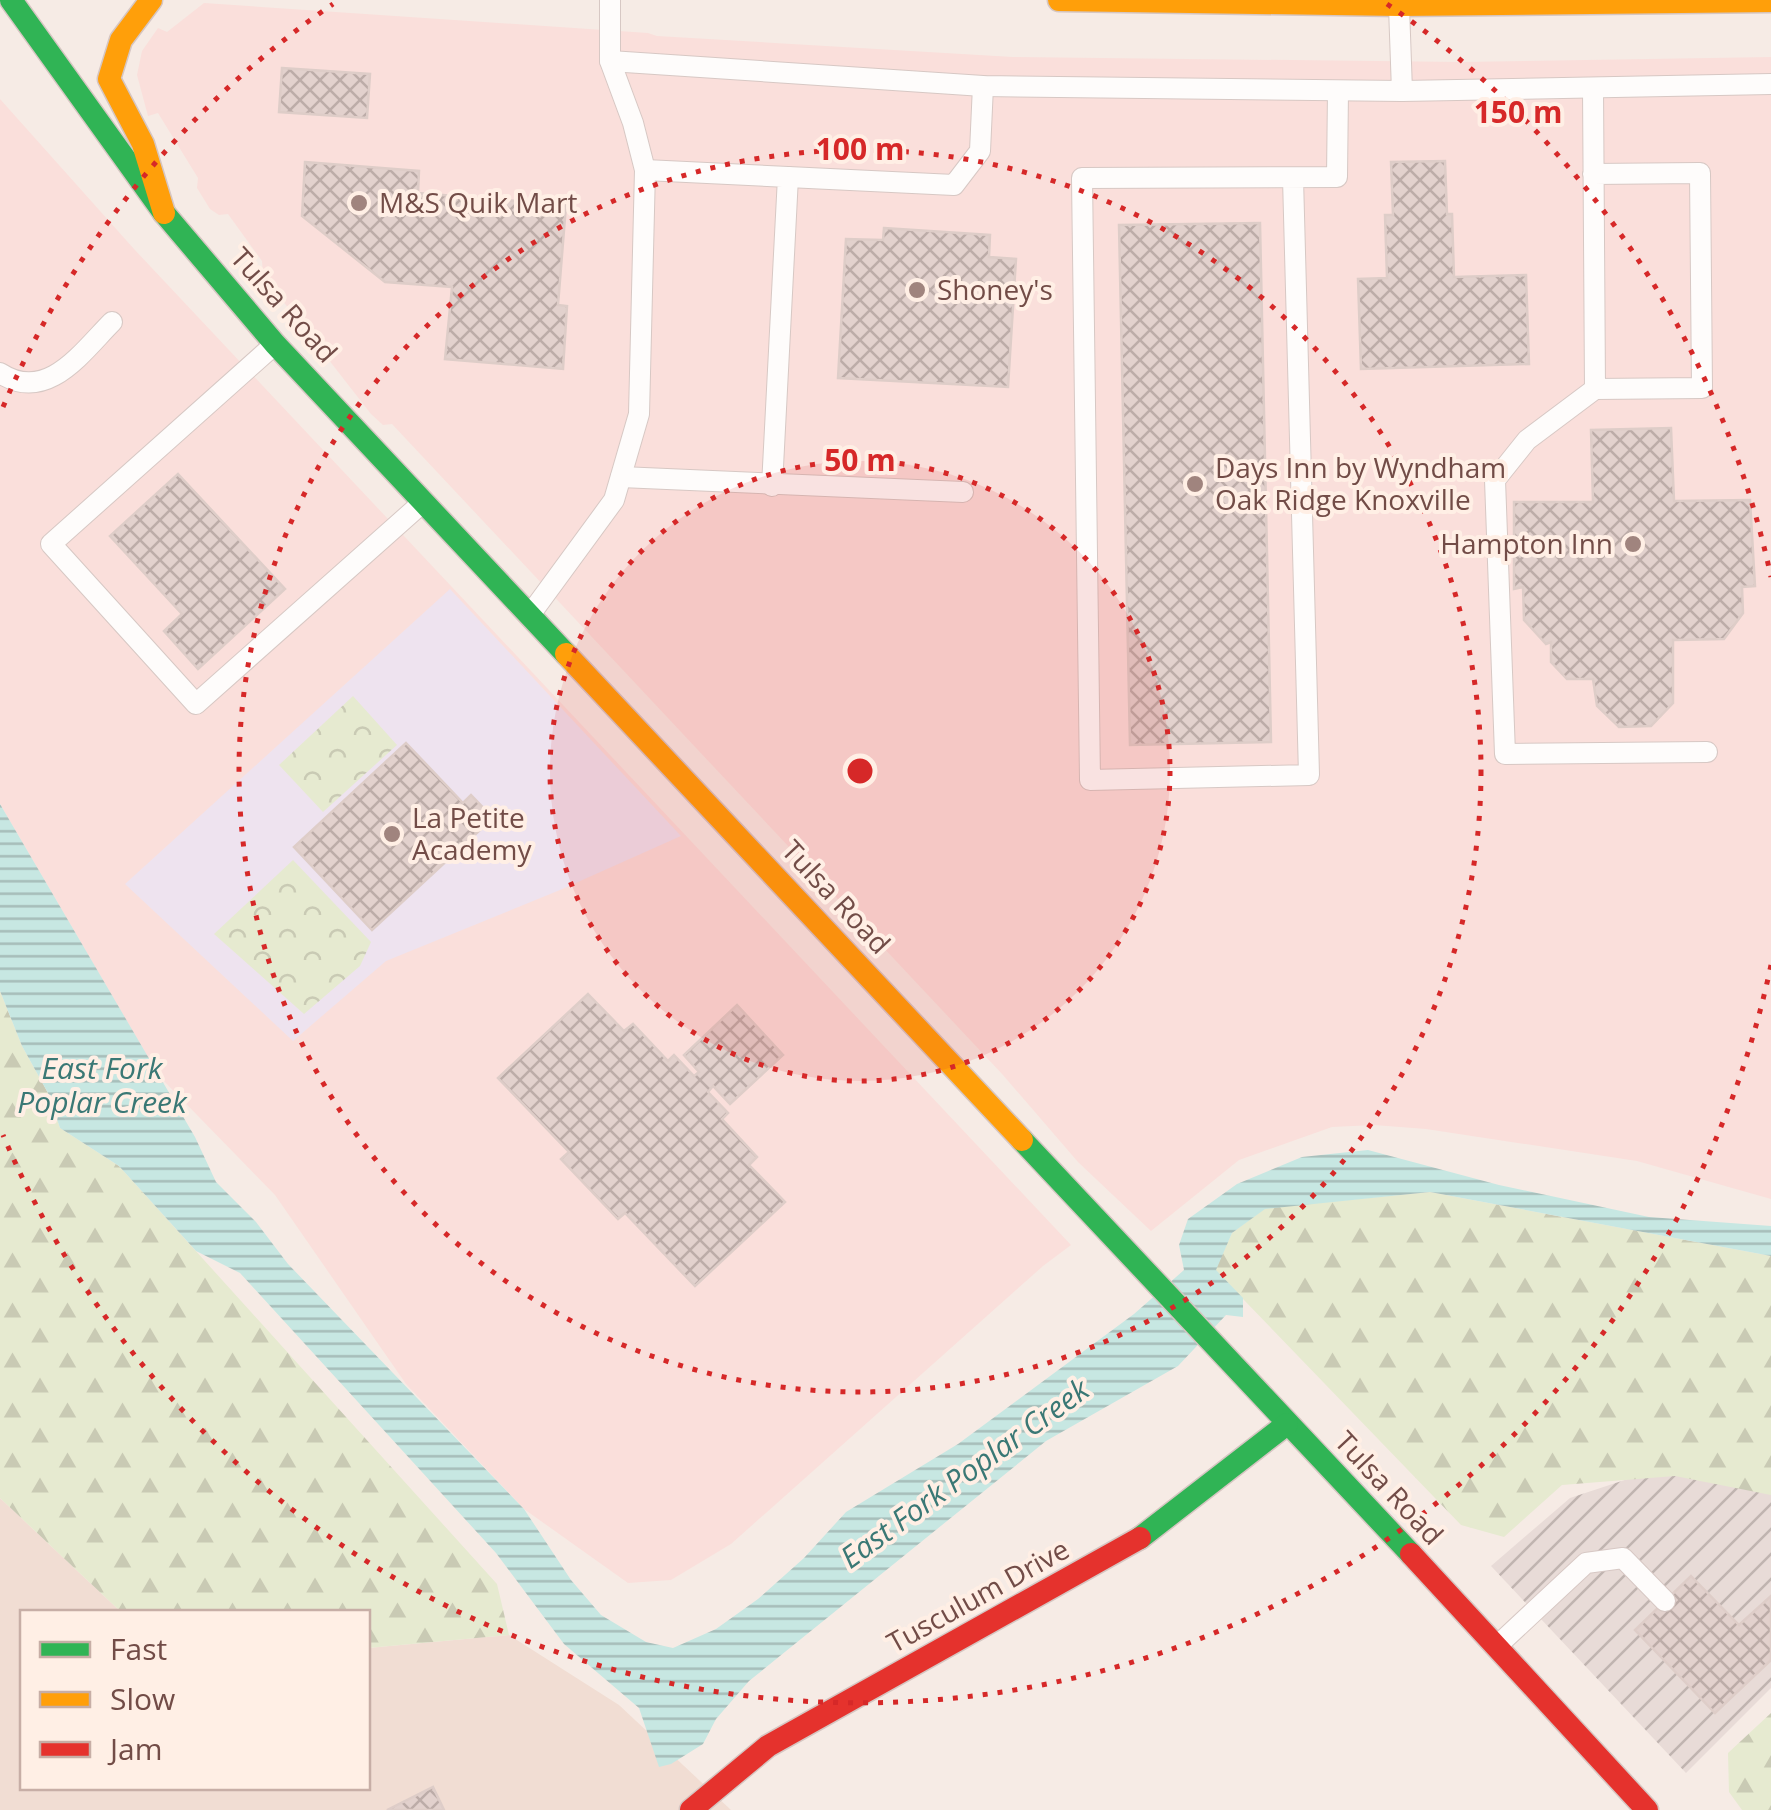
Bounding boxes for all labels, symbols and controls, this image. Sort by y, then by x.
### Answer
text: 150 m [1474,91,1562,132]
text: 100 m [816,128,904,169]
place label: M&S Quik Mart [379,183,577,221]
marker: M&S Quik Mart [348,192,370,214]
street label: Tulsa Road [223,239,347,370]
place label: Shoney's [937,270,1053,308]
marker: Shoney's [906,279,928,301]
text: 50 m [824,439,896,480]
place label: Days Inn by Wyndham Oak Ridge Knoxville [1215,448,1506,518]
marker: Days Inn by Wyndham Oak Ridge Knoxville [1184,473,1206,495]
place label: Hampton Inn [1440,524,1613,562]
marker: Hampton Inn [1622,533,1644,555]
centre of rings [842,753,878,789]
place label: La Petite Academy [412,798,532,868]
marker: La Petite Academy [381,823,403,845]
street label: Tulsa Road [774,831,899,961]
water label: East Fork Poplar Creek [17,1047,188,1122]
water label: East Fork Poplar Creek [832,1368,1098,1577]
street label: Tulsa Road [1327,1422,1452,1552]
street label: Tusculum Drive [880,1529,1075,1661]
legend [20,1610,370,1790]
text: Fast [110,1628,167,1669]
text: Slow [110,1678,175,1719]
text: Jam [107,1728,163,1769]

